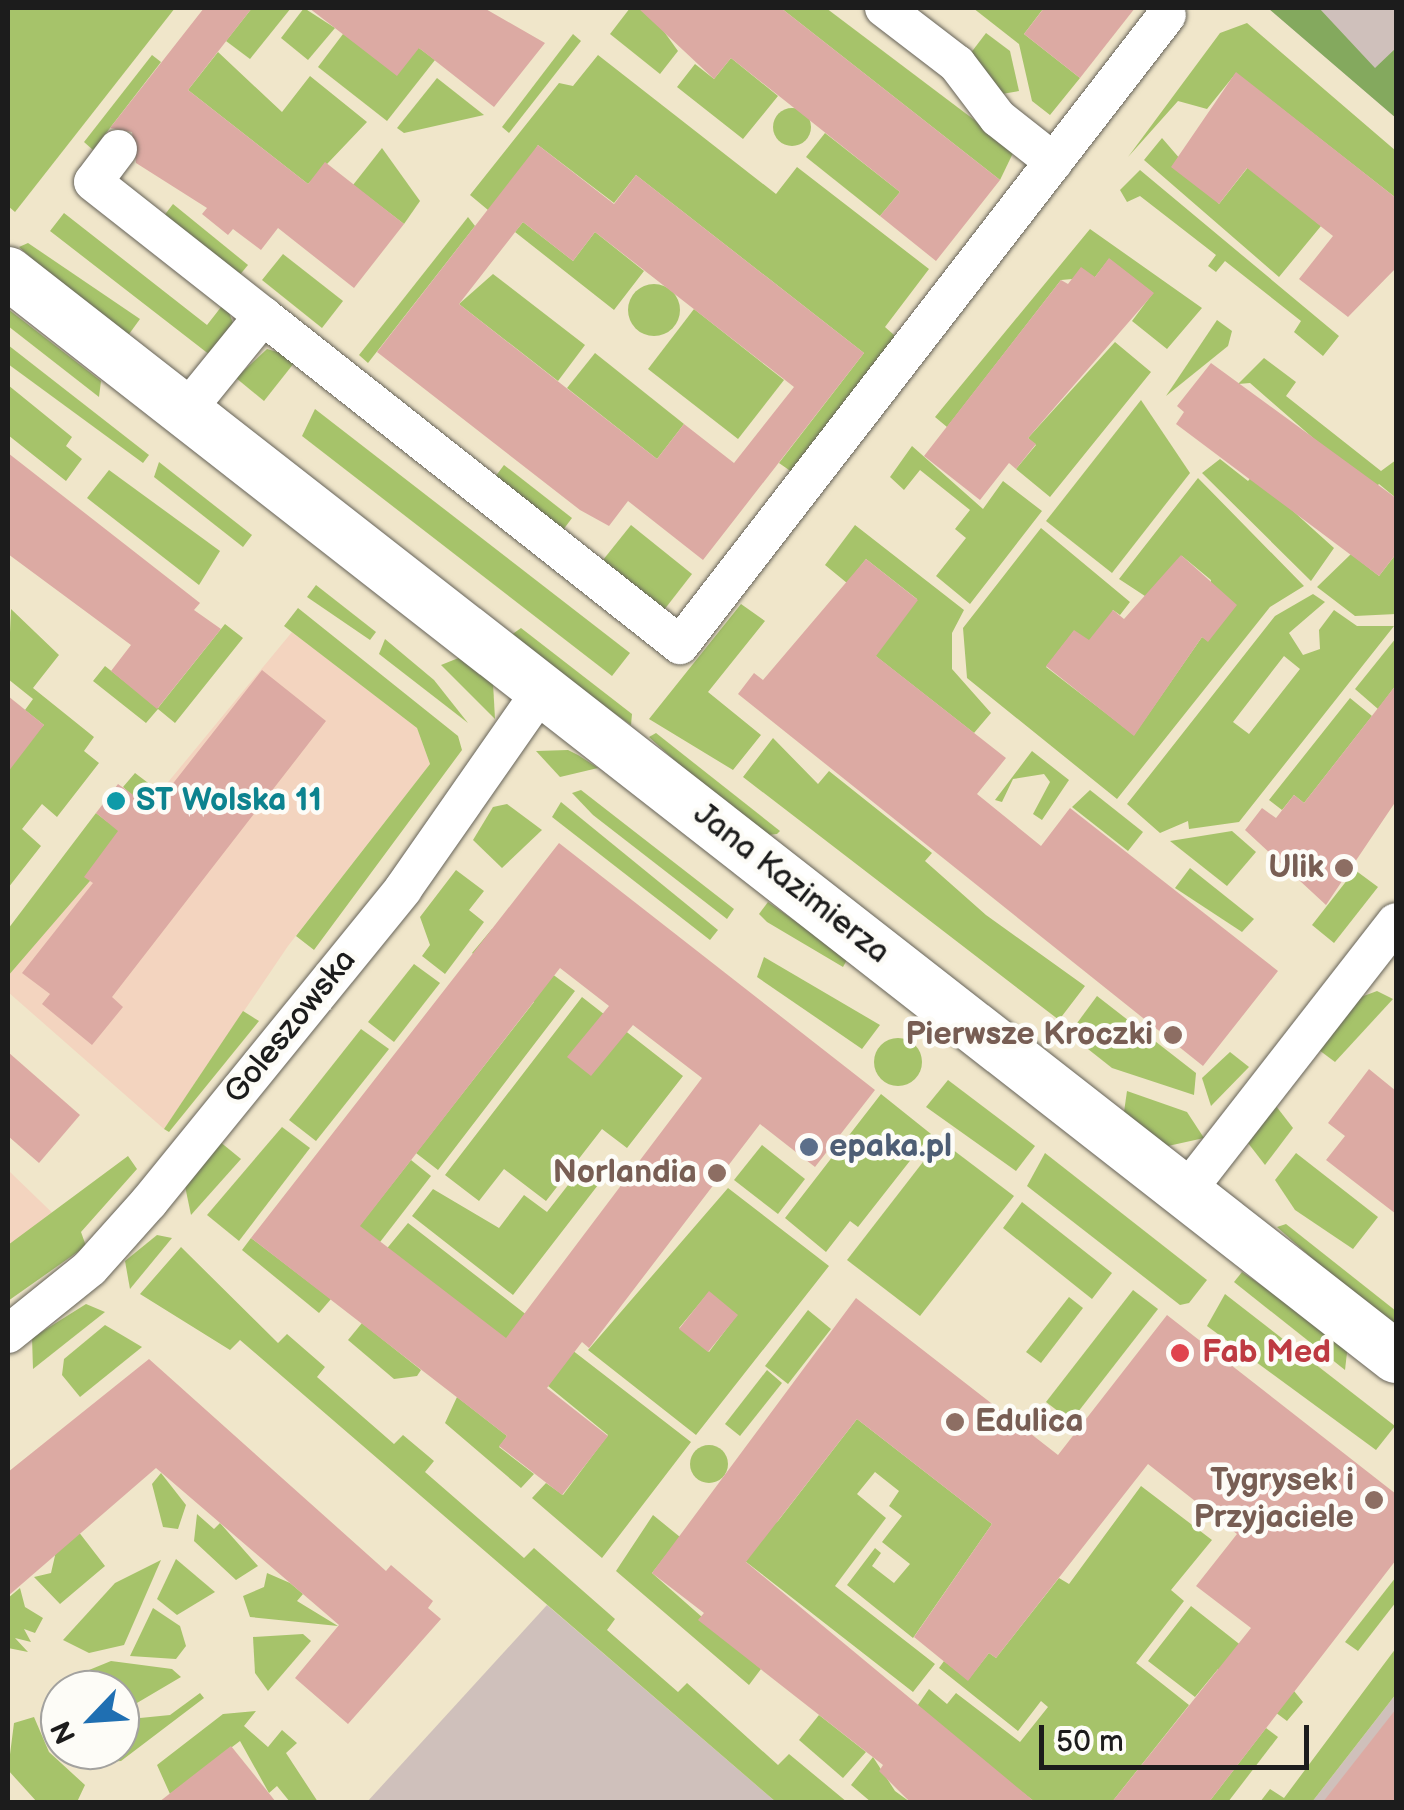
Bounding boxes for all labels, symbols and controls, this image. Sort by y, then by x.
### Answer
place label: ST Wolska 11 [136,782,322,820]
marker: ST Wolska 11 [105,790,127,812]
street label: Jana Kazimierza [685,796,897,972]
place label: Ulik [1269,849,1324,887]
marker: Ulik [1333,857,1355,879]
street label: Goleszowska [217,942,365,1112]
place label: Pierwsze Kroczki [905,1016,1153,1054]
marker: Pierwsze Kroczki [1162,1024,1184,1046]
place label: epaka.pl [829,1128,952,1166]
marker: epaka.pl [798,1136,820,1158]
place label: Norlandia [553,1154,697,1192]
marker: Norlandia [706,1162,728,1184]
place label: Fab Med [1202,1334,1331,1372]
marker: Fab Med [1167,1340,1193,1366]
place label: Edulica [975,1403,1084,1441]
marker: Edulica [944,1411,966,1433]
place label: Tygrysek i Przyjaciele [1194,1463,1354,1538]
marker: Tygrysek i Przyjaciele [1363,1489,1385,1511]
north arrow [40,1670,140,1770]
scale bar [1044,1705,1314,1767]
text: N [45,1716,84,1749]
text: 50 m [1056,1724,1124,1760]

